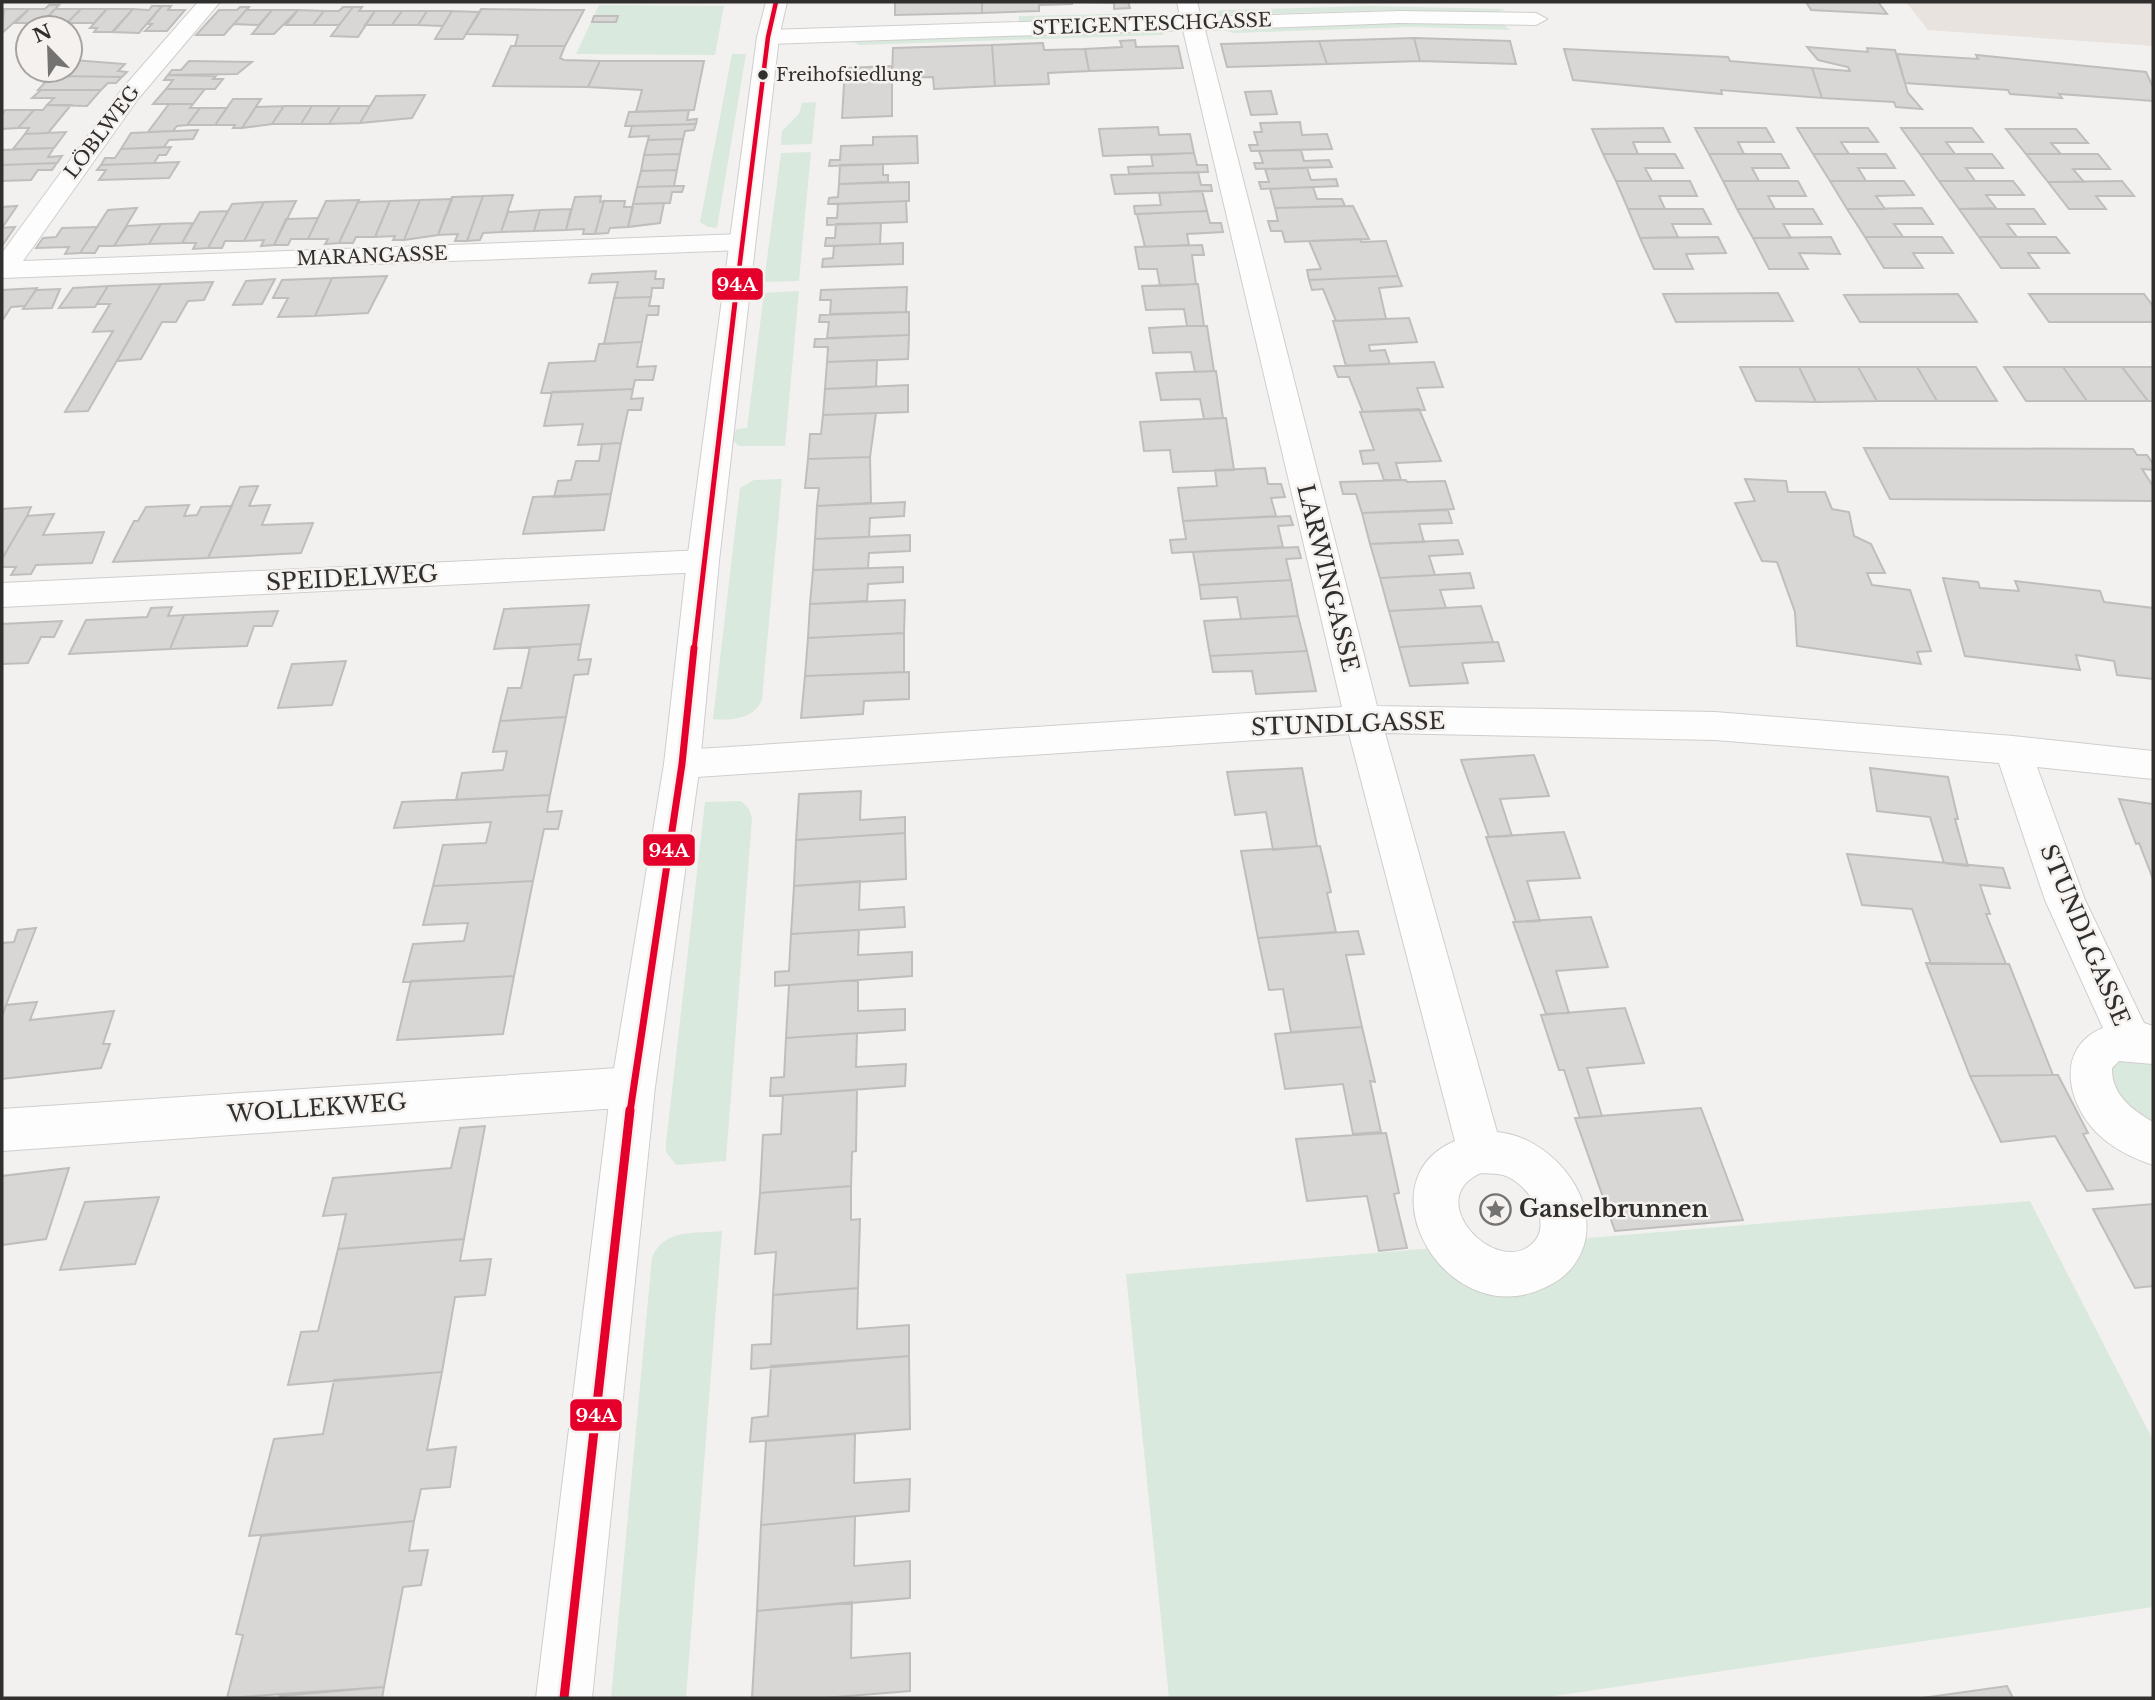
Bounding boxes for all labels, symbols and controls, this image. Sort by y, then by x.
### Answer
street label: STEIGENTESCHGASSE [1032,8,1272,40]
north arrow [14,14,84,84]
text: N [30,20,55,48]
place label: Freihofsiedlung [776,64,922,86]
marker: Freihofsiedlung [756,68,770,82]
street label: LÖBLWEG [60,81,145,183]
street label: MARANGASSE [296,242,448,270]
line badge: 94A [711,267,764,301]
text: 94A [717,273,758,296]
street label: LARWINGASSE [1291,481,1365,675]
street label: SPEIDELWEG [265,560,439,596]
street label: STUNDLGASSE [1250,707,1446,741]
line badge: 94A [642,833,696,867]
text: 94A [649,839,690,862]
street label: STUNDLGASSE [2034,840,2136,1030]
street label: WOLLEKWEG [225,1088,408,1128]
place icon: Ganselbrunnen [1479,1192,1513,1226]
place label: Ganselbrunnen [1519,1195,1709,1223]
line badge: 94A [569,1398,623,1432]
text: 94A [576,1404,617,1427]

